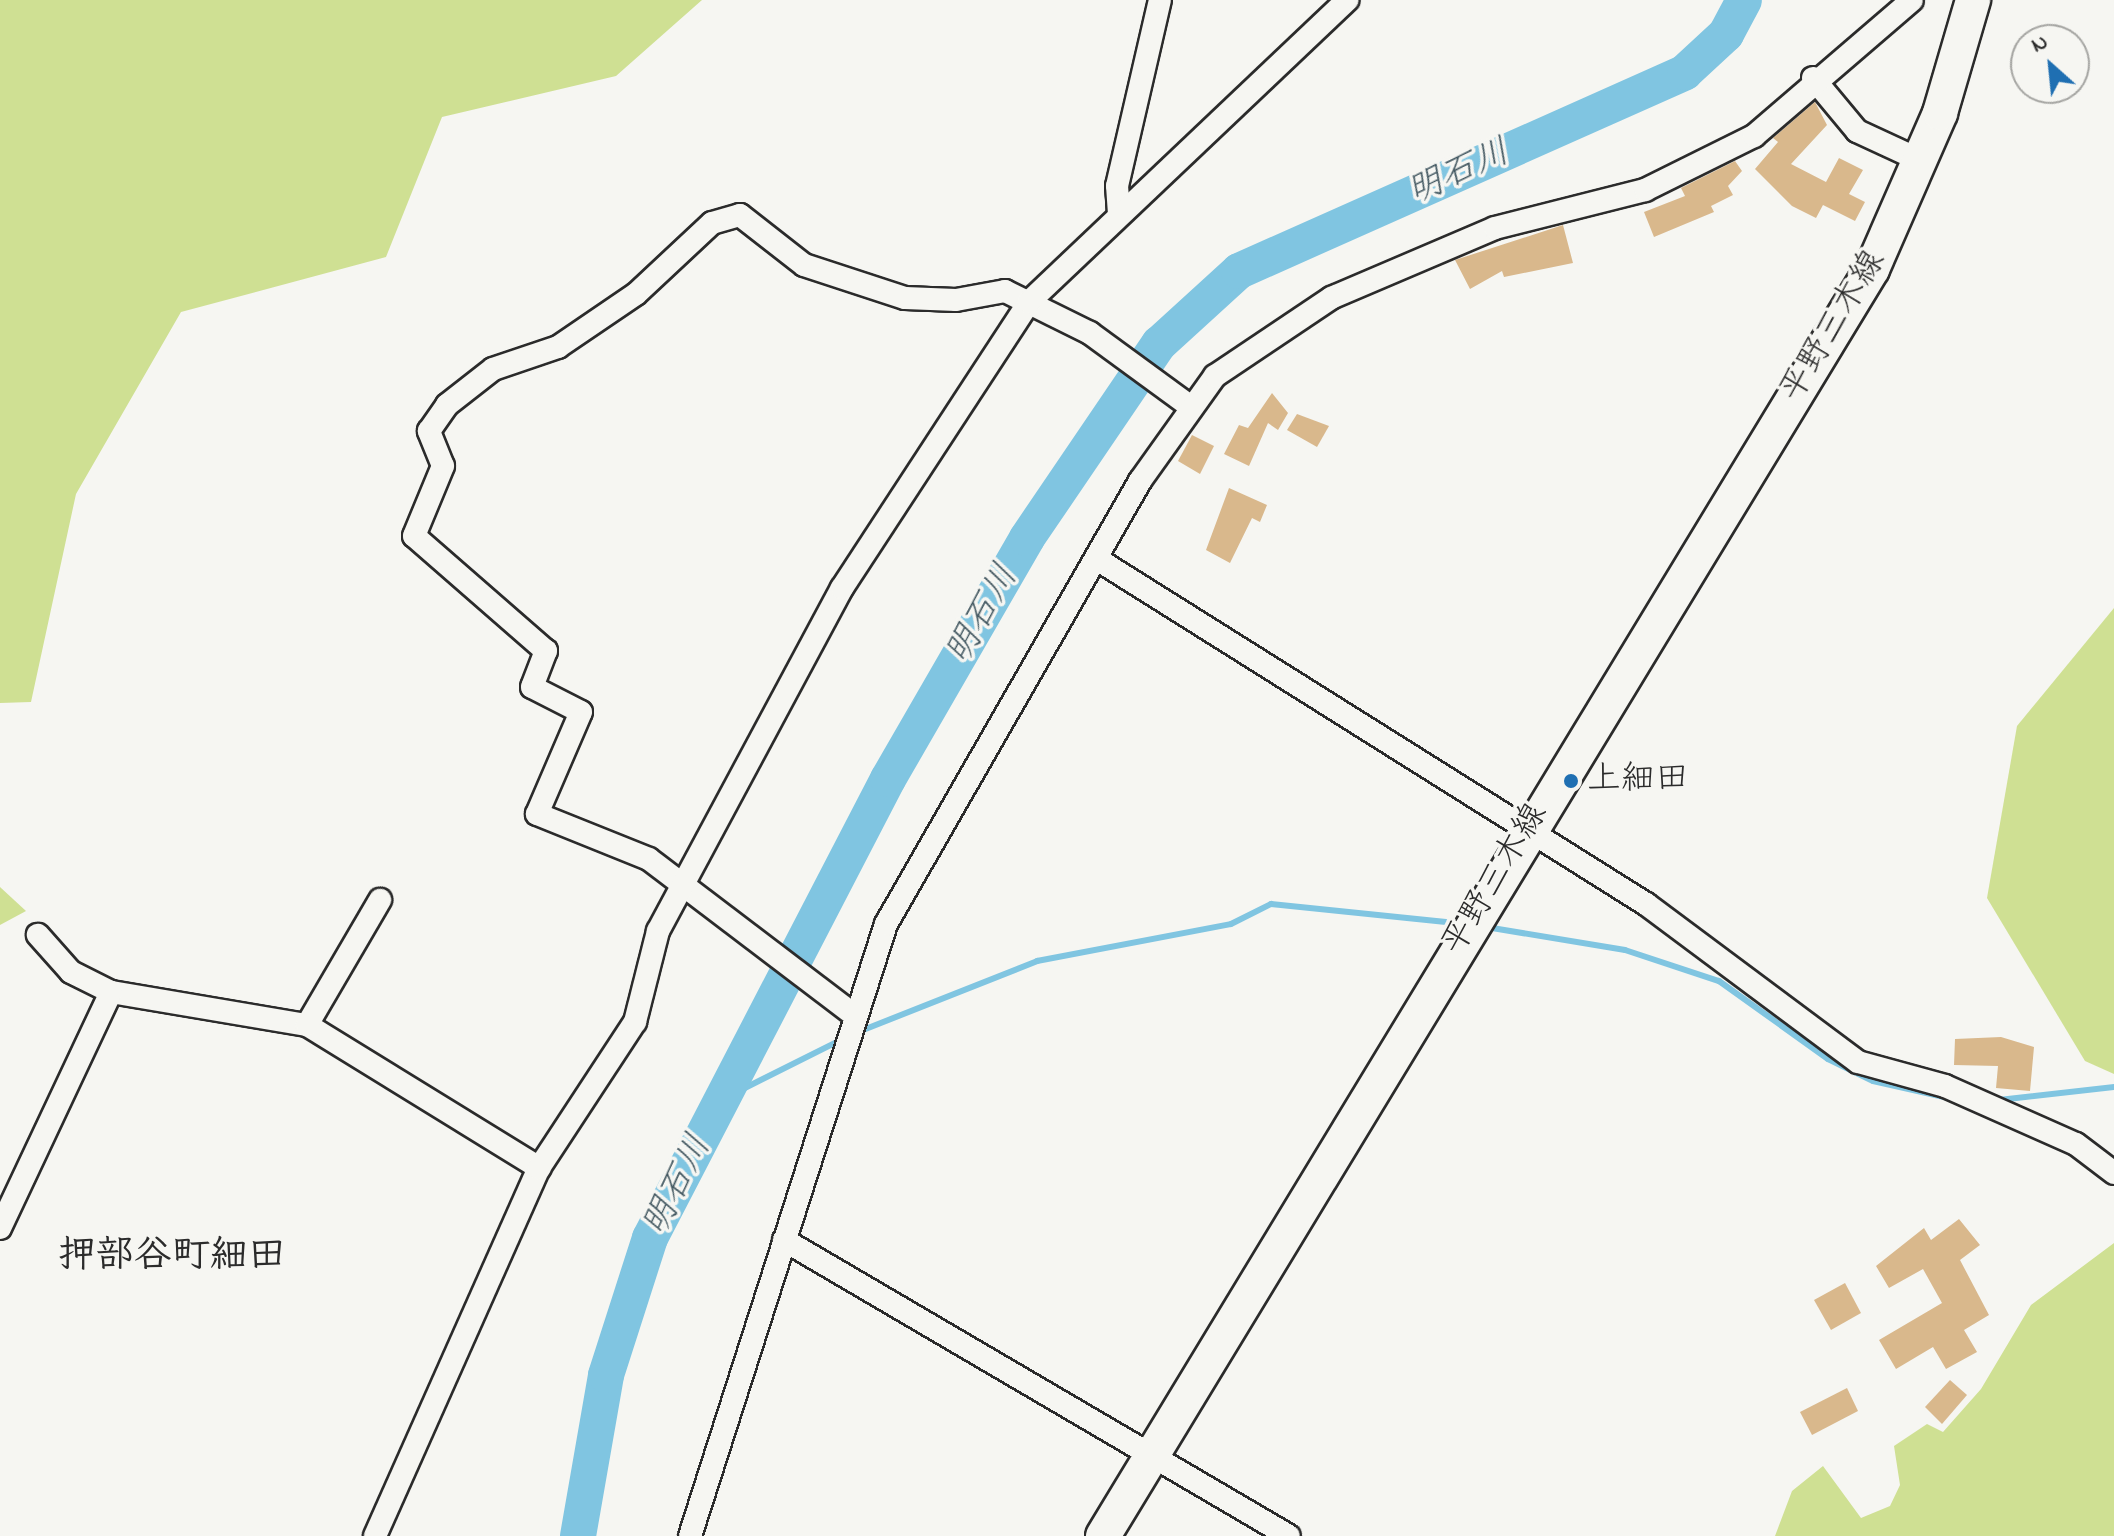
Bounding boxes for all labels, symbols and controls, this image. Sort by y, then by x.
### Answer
north arrow [2010,24,2090,104]
text: N [2026,27,2054,62]
water label: 明石川 [1401,131,1517,215]
street label: 平野三木線 [1773,244,1895,410]
water label: 明石川 [937,557,1029,673]
place label: 上細田 [1587,761,1689,801]
marker: 上細田 [1562,772,1580,790]
street label: 平野三木線 [1435,797,1557,963]
water label: 明石川 [634,1128,722,1244]
district label: 押部谷町細田 [58,1235,286,1281]

